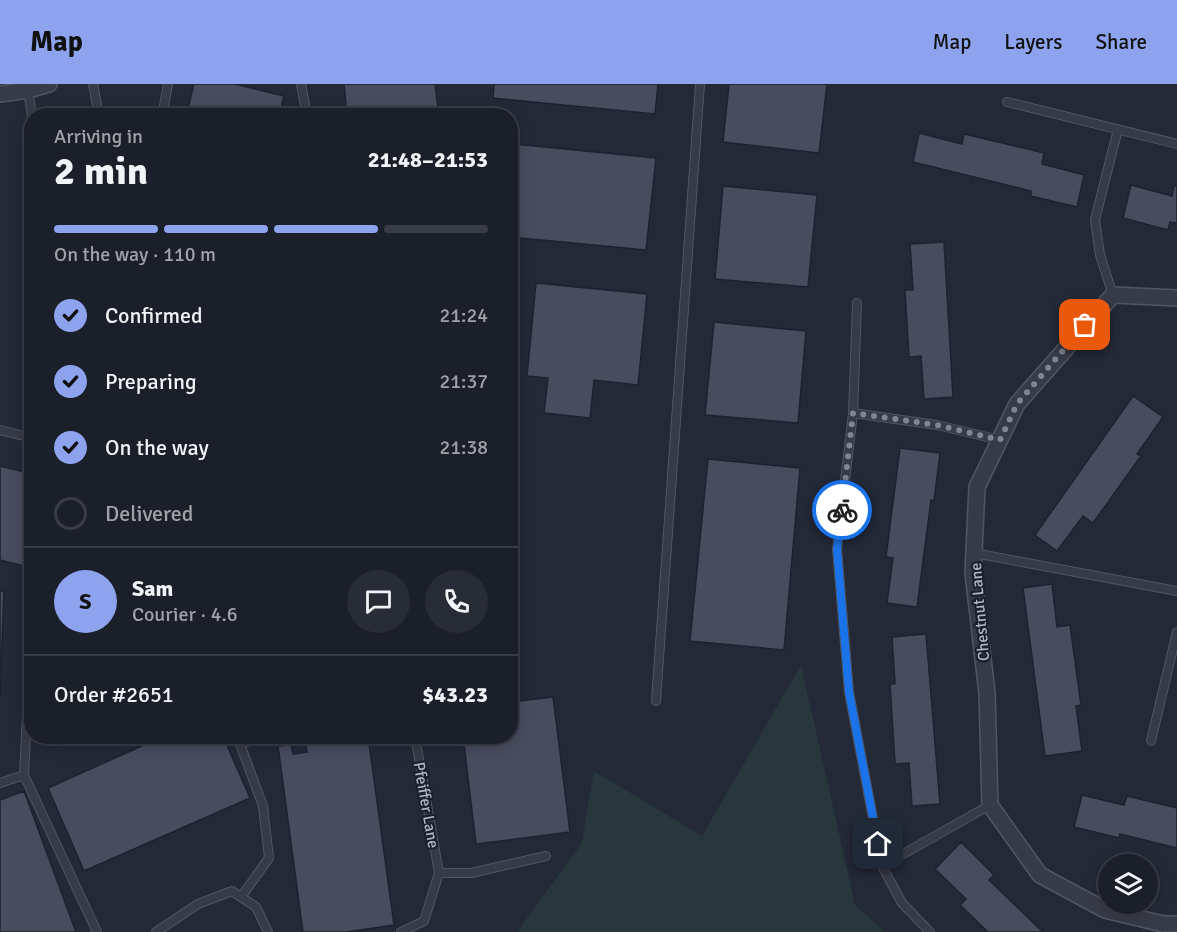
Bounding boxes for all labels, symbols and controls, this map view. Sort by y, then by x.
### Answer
text: Map [30,25,83,59]
text: Map [933,29,971,55]
text: Layers [1004,29,1062,55]
text: Share [1095,29,1147,55]
text: Arriving in [54,124,143,149]
text: 21:48–21:53 [368,146,488,173]
text: 2 min [54,147,148,195]
text: On the way · 110 m [54,242,216,267]
icon: check [54,299,87,332]
pin [1059,299,1110,350]
text: Confirmed [105,302,203,329]
text: 21:24 [439,303,488,328]
icon: bag [1068,308,1101,341]
icon: check [54,365,87,398]
text: Preparing [105,368,197,395]
text: 21:37 [439,369,488,394]
icon: check [54,431,87,464]
text: On the way [105,434,209,461]
text: 21:38 [439,435,488,460]
courier [812,480,872,540]
icon: bike [826,494,859,527]
text: Delivered [105,500,193,527]
street label: Chestnut Lane [966,562,994,662]
button: chat [347,570,410,633]
button: phone [425,570,488,633]
text: Sam [132,575,173,602]
text: S [79,588,92,615]
text: Courier · 4.6 [132,602,238,627]
text: Order #2651 [54,681,174,708]
text: $43.23 [422,681,488,708]
street label: Pfeiffer Lane [409,760,443,850]
pin [852,818,903,869]
icon: home [861,827,894,860]
map controls [1098,854,1158,914]
button: layers [1098,854,1158,914]

